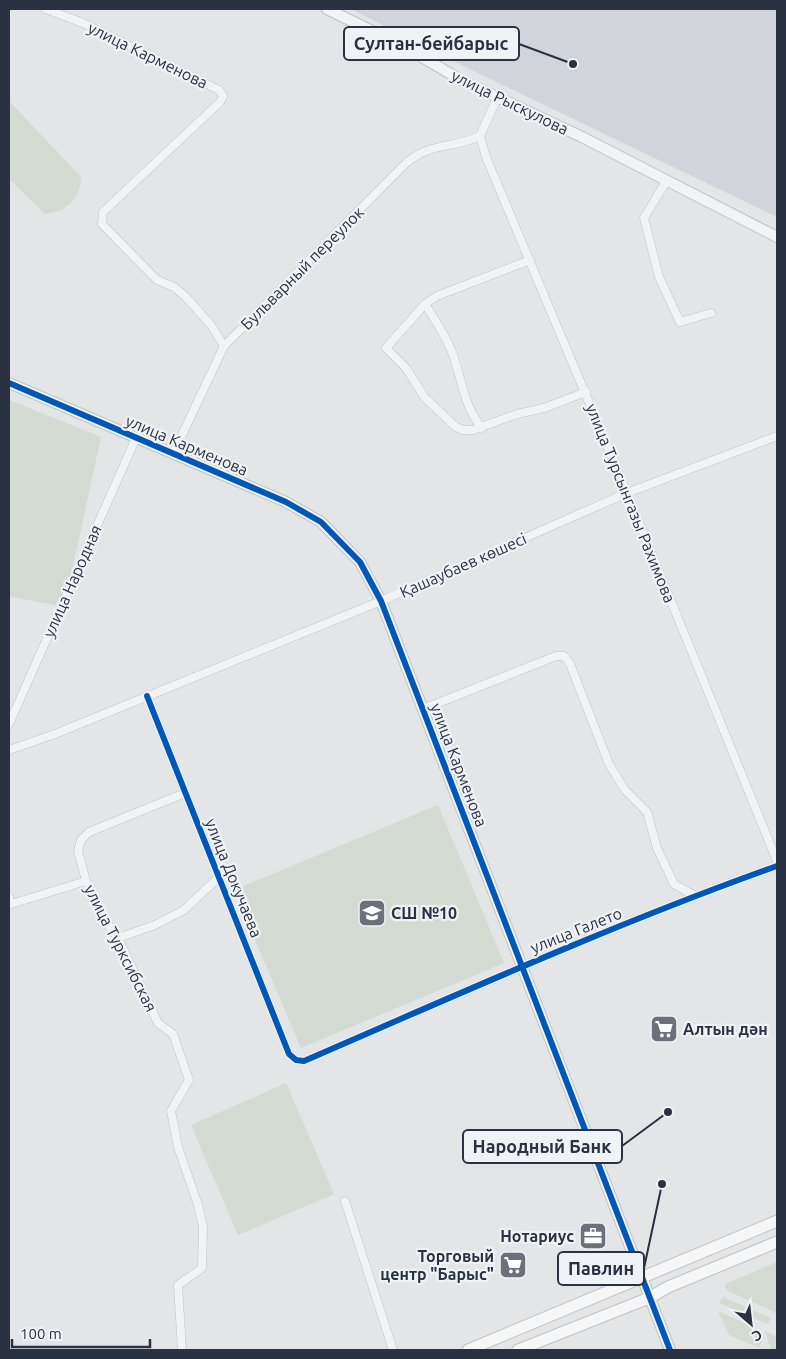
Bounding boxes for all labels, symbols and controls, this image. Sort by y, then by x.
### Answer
street label: улица Карменова [85,18,211,92]
callout: Султан-бейбарыс [344,27,519,60]
text: Султан-бейбарыс [354,33,508,53]
street label: улица Рыскулова [449,66,571,138]
street label: Бульварный переулок [237,203,367,333]
street label: улица Турсынгазы Рахимова [583,401,679,605]
street label: улица Карменова [123,411,251,479]
street label: улица Народная [39,522,105,640]
street label: Қашаубаев көшесі [397,529,529,601]
street label: улица Карменова [427,701,491,829]
street label: улица Докучаева [202,816,266,940]
street label: улица Турксибская [81,882,161,1014]
school or university icon: СШ №10 [357,898,387,928]
place label: СШ №10 [391,904,457,922]
street label: улица Галето [528,904,624,956]
supermarket icon: Алтын дән [649,1014,679,1044]
place label: Алтын дән [683,1020,768,1038]
callout: Народный Банк [463,1130,622,1163]
text: Народный Банк [473,1136,612,1156]
office icon: Нотариус [578,1221,608,1251]
place label: Нотариус [500,1227,574,1245]
place label: Торговый центр "Барыс" [380,1247,494,1283]
supermarket icon: Торговый центр "Барыс" [498,1250,528,1280]
callout: Павлин [558,1252,644,1285]
text: Павлин [568,1258,634,1278]
north arrow [726,1299,776,1349]
scale bar [12,1316,150,1348]
text: 100 m [20,1325,62,1342]
text: С [749,1326,765,1345]

